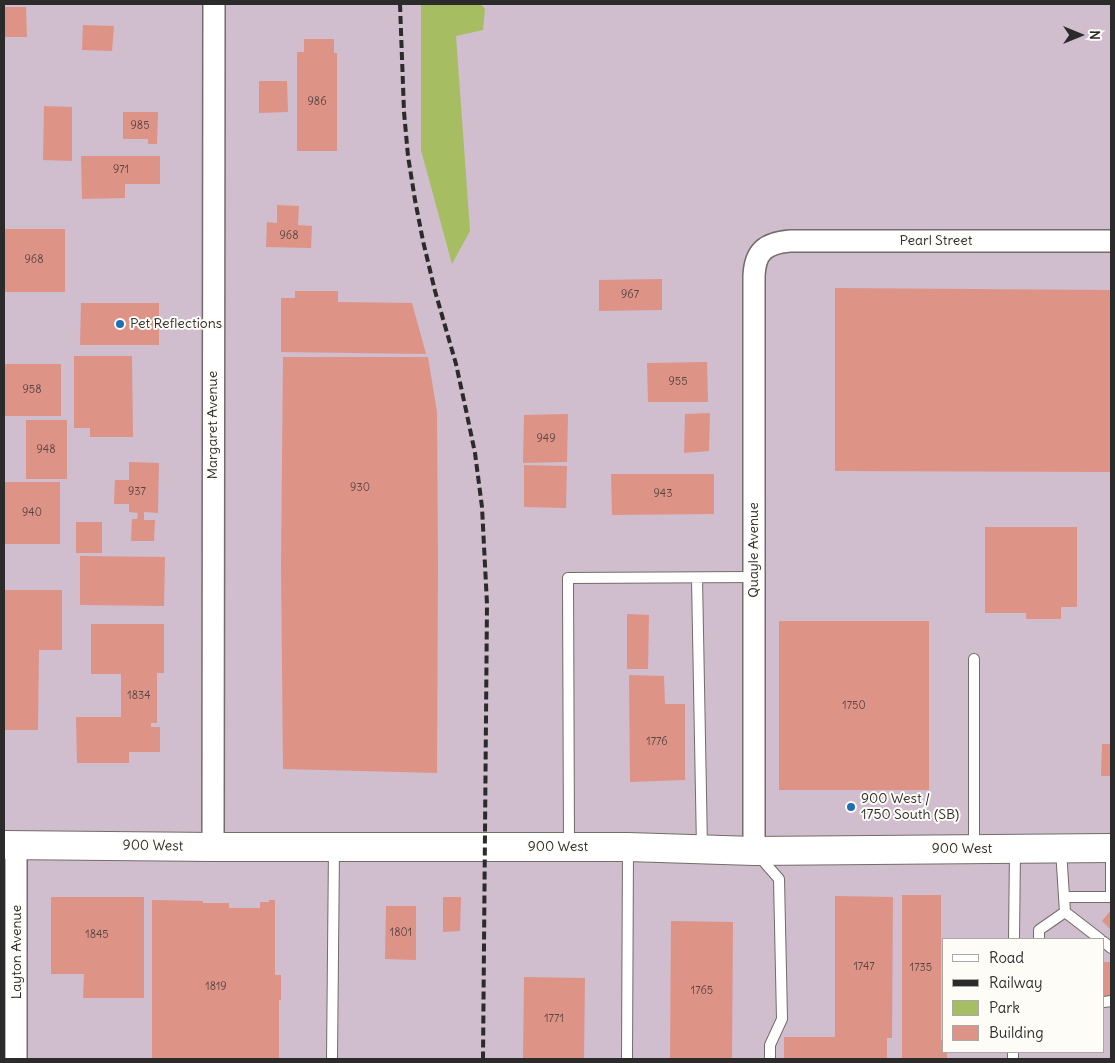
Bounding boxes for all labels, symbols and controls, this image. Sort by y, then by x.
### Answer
north arrow [1055,10,1105,60]
text: N [1086,30,1104,40]
house number: 986 [307,95,327,109]
house number: 985 [131,119,149,133]
house number: 971 [113,163,129,177]
house number: 968 [279,229,299,243]
street label: Pearl Street [900,233,972,249]
house number: 968 [24,253,44,267]
house number: 967 [621,288,639,302]
place label: Pet Reflections [130,316,222,332]
marker: Pet Reflections [114,318,126,330]
street label: Margaret Avenue [205,371,221,479]
house number: 955 [669,375,687,389]
house number: 958 [23,383,41,397]
house number: 949 [536,432,556,446]
house number: 948 [36,443,56,457]
house number: 930 [350,481,370,495]
house number: 937 [128,485,146,499]
house number: 943 [654,487,672,501]
street label: Quayle Avenue [746,502,762,598]
house number: 940 [22,506,42,520]
house number: 1834 [127,689,151,703]
house number: 1750 [842,699,866,713]
house number: 1776 [646,735,668,749]
place label: 900 West / 1750 South (SB) [861,791,959,824]
marker: 900 West / 1750 South (SB) [845,801,857,813]
street label: 900 West [123,837,183,855]
street label: 900 West [528,839,588,855]
street label: 900 West [932,841,992,857]
street label: Layton Avenue [9,905,25,999]
house number: 1801 [390,926,412,940]
house number: 1845 [85,928,109,942]
legend [942,938,1105,1053]
text: Road [989,948,1024,967]
house number: 1747 [853,960,875,974]
house number: 1735 [910,961,932,975]
text: Railway [989,973,1043,992]
house number: 1819 [205,980,227,994]
house number: 1765 [691,984,713,998]
text: Park [989,998,1020,1017]
house number: 1771 [544,1012,564,1026]
text: Building [989,1023,1044,1042]

